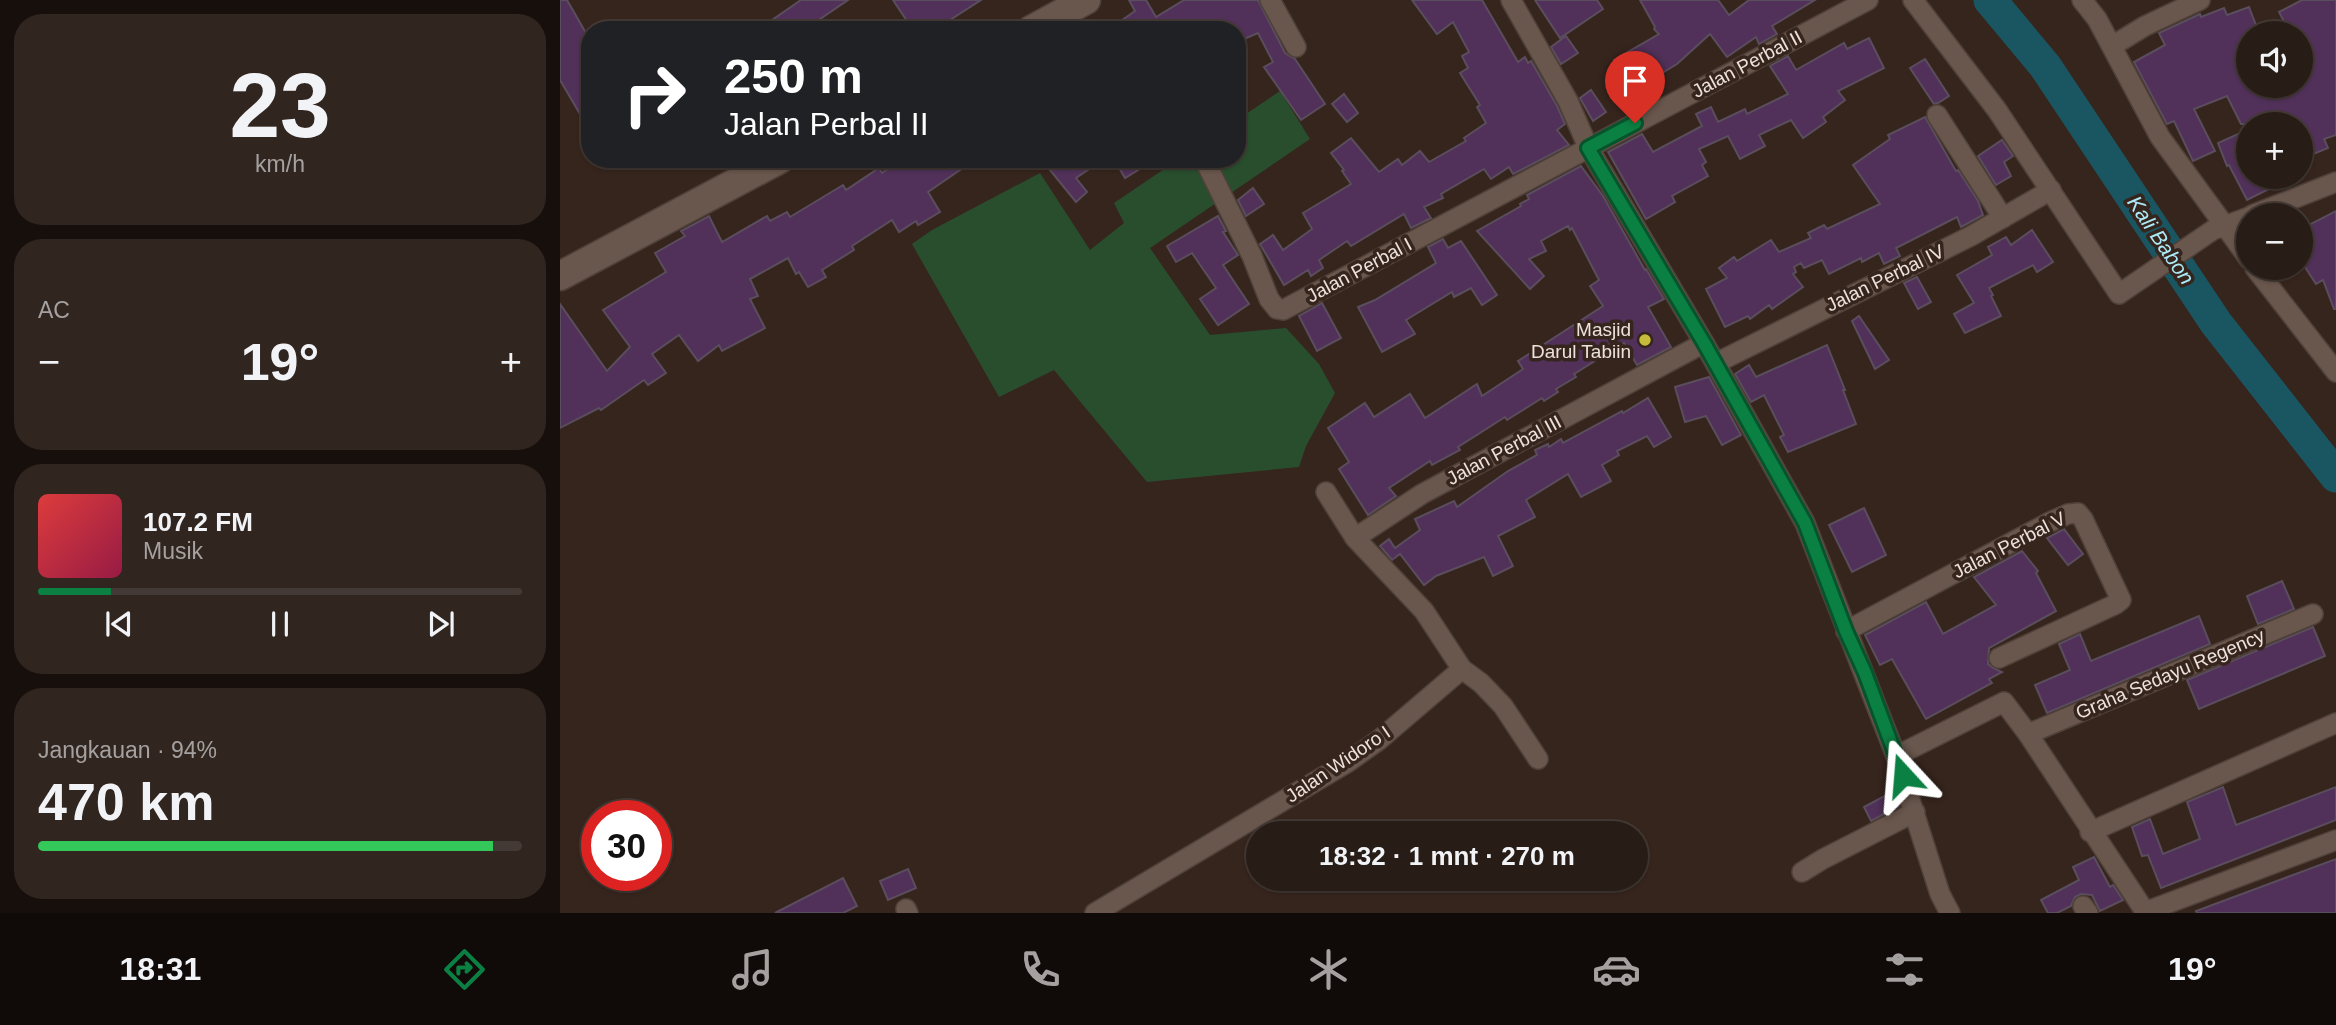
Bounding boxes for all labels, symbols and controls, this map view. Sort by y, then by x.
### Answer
map controls [2236,21,2313,280]
button: sound [2236,21,2313,98]
street label: Jalan Perbal II [1688,26,1806,102]
icon: right [609,49,700,140]
text: 250 m [724,49,863,103]
pin [1605,51,1665,123]
text: 23 [229,55,331,156]
icon: arrive [1616,62,1654,100]
text: Jalan Perbal II [724,106,929,142]
button: + [2236,112,2313,189]
text: km/h [255,151,305,177]
water label: Kali Babon [2123,191,2199,289]
button: − [2236,203,2313,280]
street label: Jalan Perbal I [1303,233,1415,307]
street label: Jalan Perbal IV [1822,240,1948,316]
text: AC [38,297,70,323]
place label: Masjid Darul Tabiin [1531,319,1631,362]
marker: Masjid Darul Tabiin [1637,332,1653,348]
text: 19° [241,333,319,391]
text: − [38,341,60,383]
text: + [500,341,522,383]
street label: Jalan Perbal III [1443,411,1565,489]
text: 107.2 FM [143,507,253,537]
street label: Jalan Perbal V [1949,507,2069,582]
text: Musik [143,538,203,564]
icon: previous [100,605,138,643]
icon: pause [261,605,299,643]
icon: next [422,605,460,643]
street label: Graha Sedayu Regency [2073,625,2268,723]
street label: Jalan Widoro I [1282,721,1394,807]
text: Jangkauan · 94% [38,737,217,763]
position arrow [1866,738,1940,812]
text: 470 km [38,773,214,831]
speed limit sign: 30 [581,800,672,891]
text: 18:32 · 1 mnt · 270 m [1319,841,1575,871]
icon: directions [440,945,489,994]
icon: music [728,945,777,994]
icon: phone [1016,945,1065,994]
icon: climate [1304,945,1353,994]
icon: car [1592,945,1641,994]
icon: filters [1880,945,1929,994]
text: 18:31 [119,951,201,987]
text: 19° [2168,951,2217,987]

